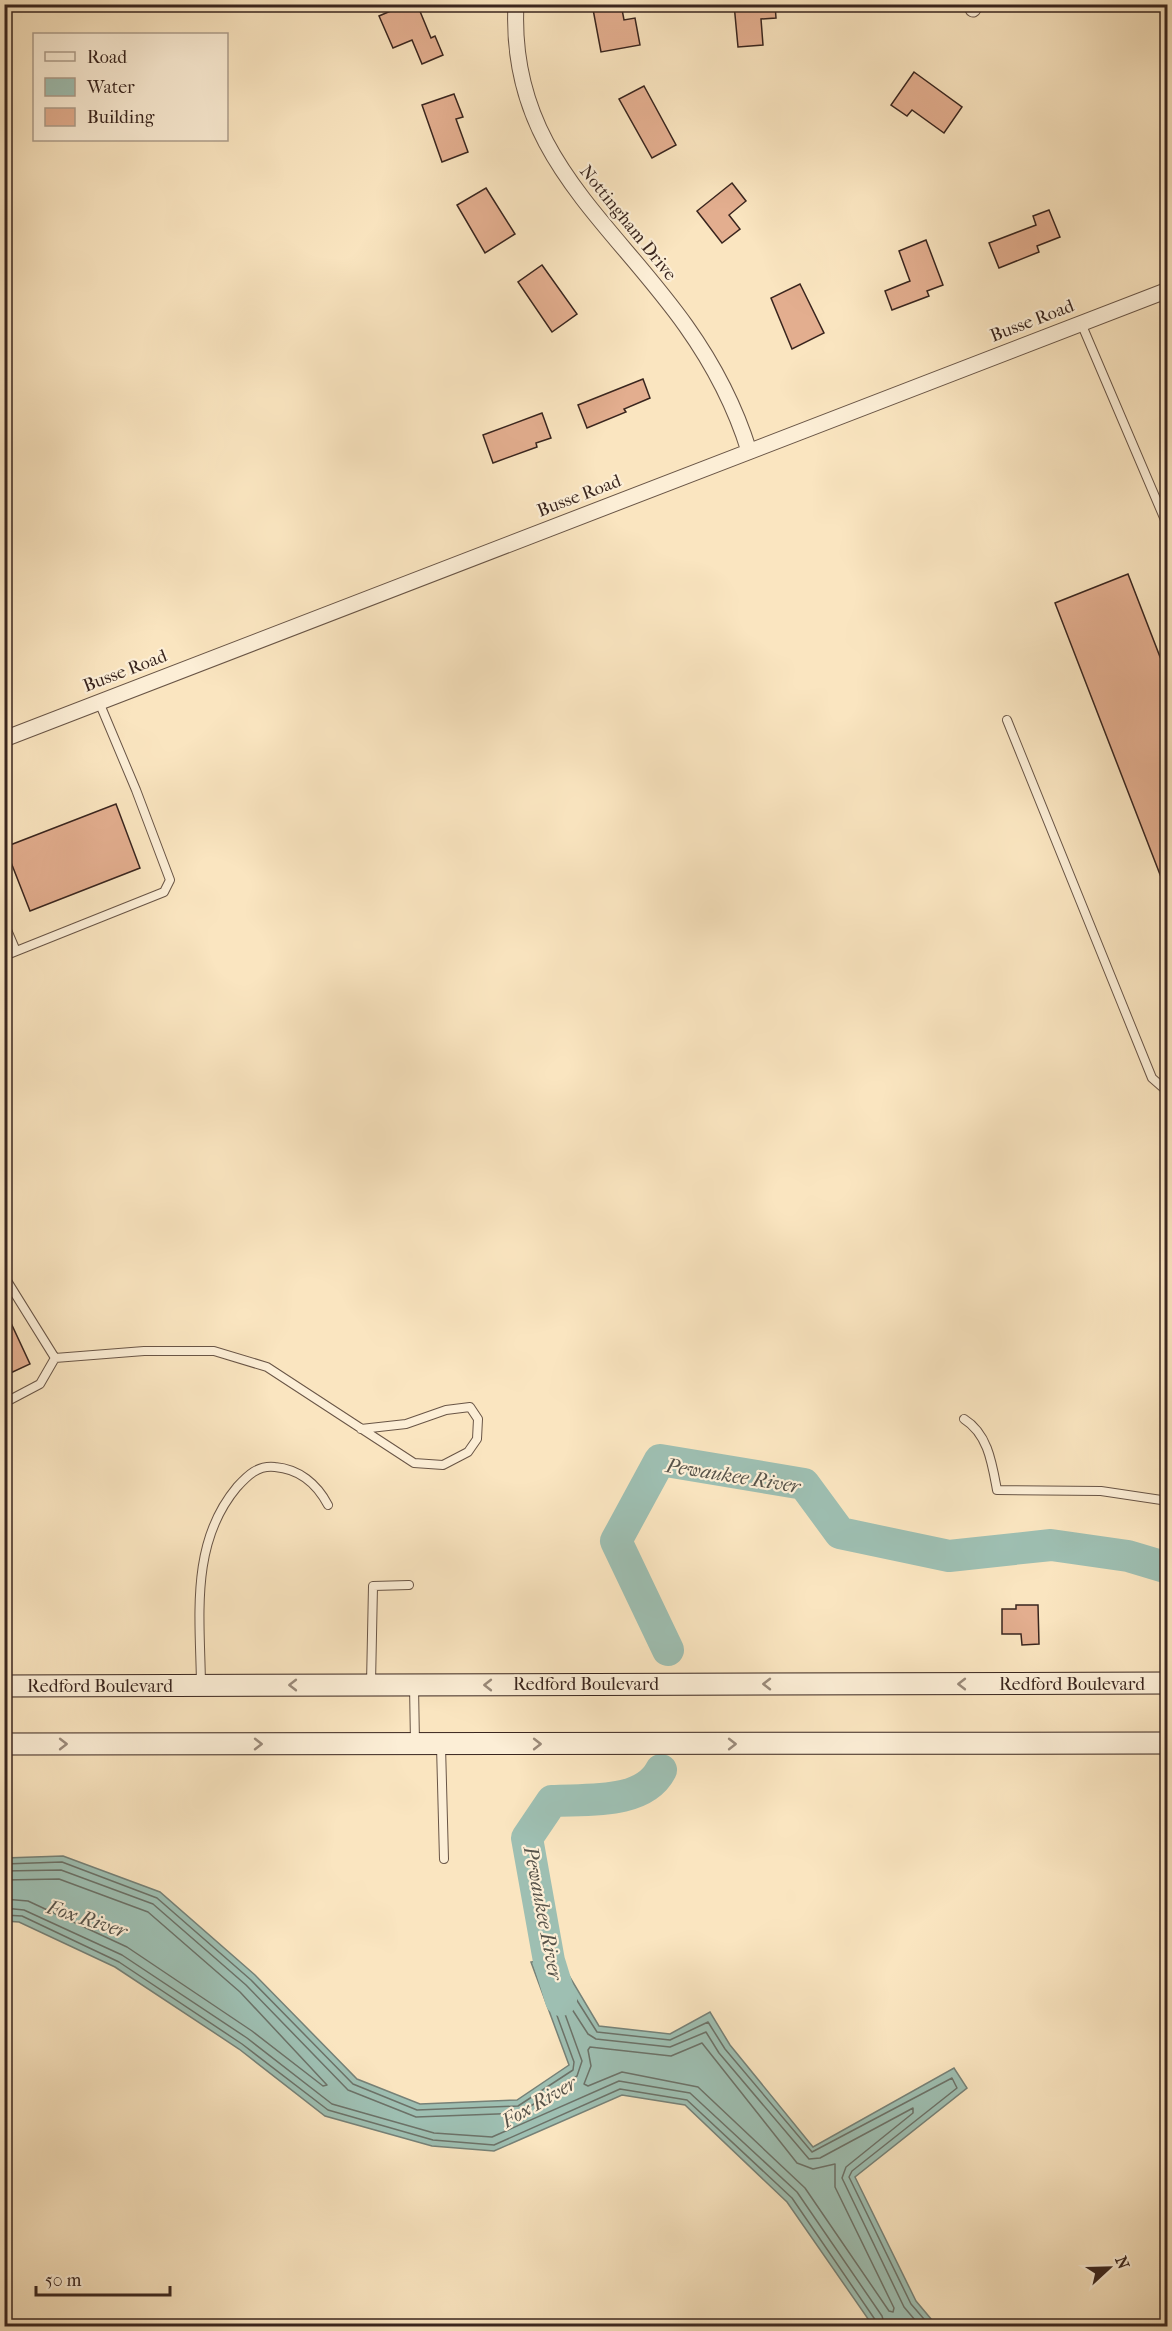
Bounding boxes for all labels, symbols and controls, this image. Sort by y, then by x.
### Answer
legend [33,33,228,141]
text: Road [87,47,127,68]
text: Water [86,77,135,98]
text: Building [87,107,155,128]
street label: Nottingham Drive [575,161,681,285]
street label: Busse Road [987,295,1077,347]
street label: Busse Road [534,470,624,522]
street label: Busse Road [80,645,170,697]
water label: Pewaukee River [663,1454,804,1498]
street label: Redford Boulevard [513,1674,659,1695]
street label: Redford Boulevard [999,1674,1145,1695]
street label: Redford Boulevard [27,1676,173,1697]
one-way arrow [763,1678,772,1690]
one-way arrow [958,1678,967,1690]
one-way arrow [289,1679,298,1691]
one-way arrow [484,1679,493,1691]
one-way arrow [58,1738,67,1750]
one-way arrow [253,1738,262,1750]
one-way arrow [532,1738,541,1750]
one-way arrow [727,1738,736,1750]
water label: Pewaukee River [519,1843,568,1984]
water label: Fox River [43,1895,132,1943]
water label: Fox River [497,2070,582,2133]
north arrow [1079,2238,1139,2298]
text: N [1111,2253,1134,2273]
scale bar [36,2259,170,2297]
text: 50 m [45,2270,82,2291]

